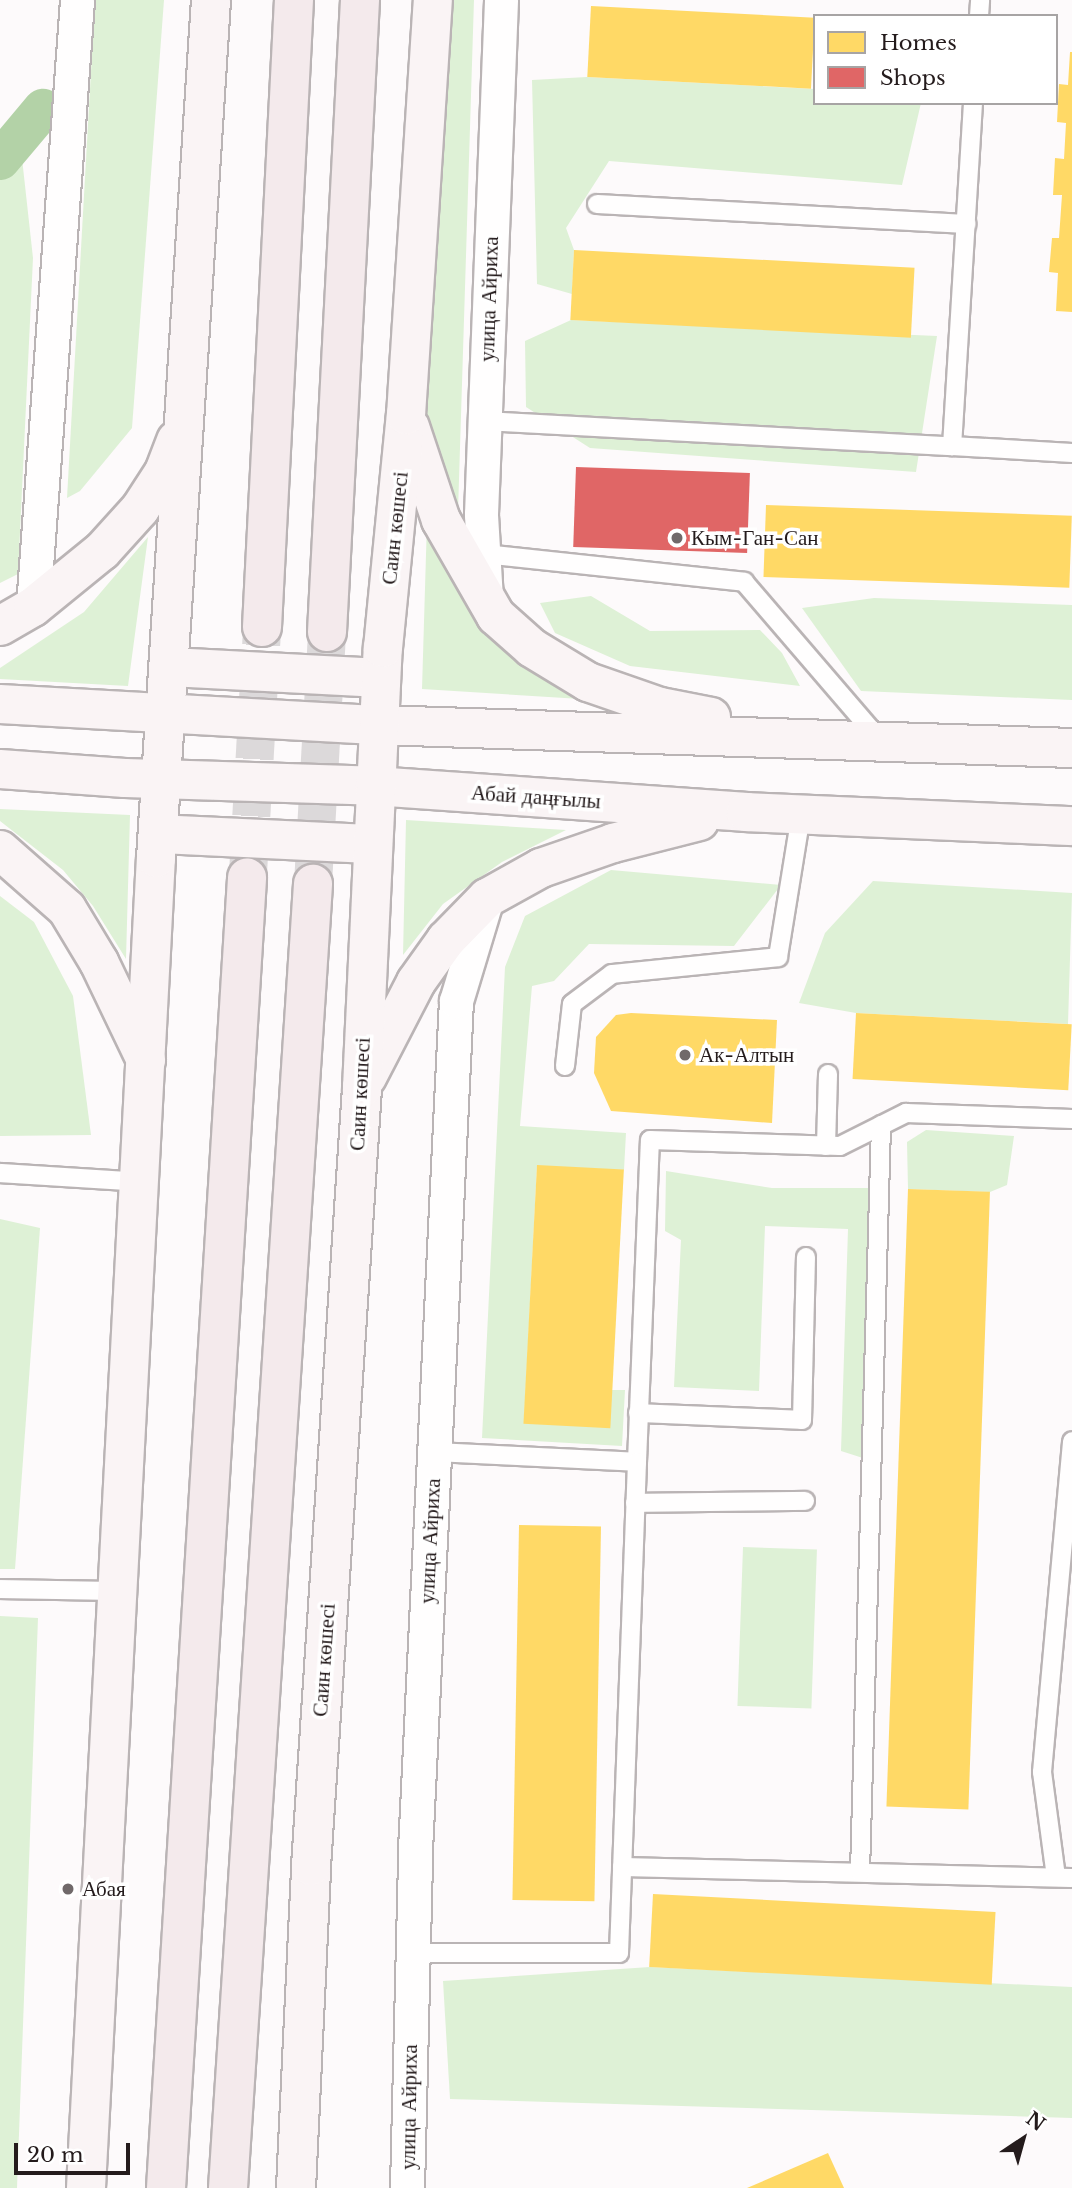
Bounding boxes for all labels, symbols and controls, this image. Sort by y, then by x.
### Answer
legend [813,14,1058,105]
text: Homes [880,30,957,56]
text: Shops [880,65,946,91]
street label: улица Айриха [474,236,504,362]
street label: Саин көшесі [377,470,413,586]
place label: Кым-Ган-Сан [691,525,819,551]
marker: Кым-Ган-Сан [669,530,685,546]
street label: Абай даңғылы [470,780,602,814]
street label: Саин көшесі [344,1037,376,1151]
place label: Ак-Алтын [699,1042,794,1068]
marker: Ак-Алтын [677,1047,693,1063]
street label: улица Айриха [414,1478,446,1604]
street label: Саин көшесі [307,1602,341,1718]
place label: Абая [82,1876,126,1902]
marker: Абая [60,1881,76,1897]
street label: улица Айриха [395,2044,423,2170]
north arrow [988,2104,1058,2174]
text: N [1022,2107,1050,2136]
scale bar [18,2128,133,2172]
text: 20 m [27,2142,84,2168]

